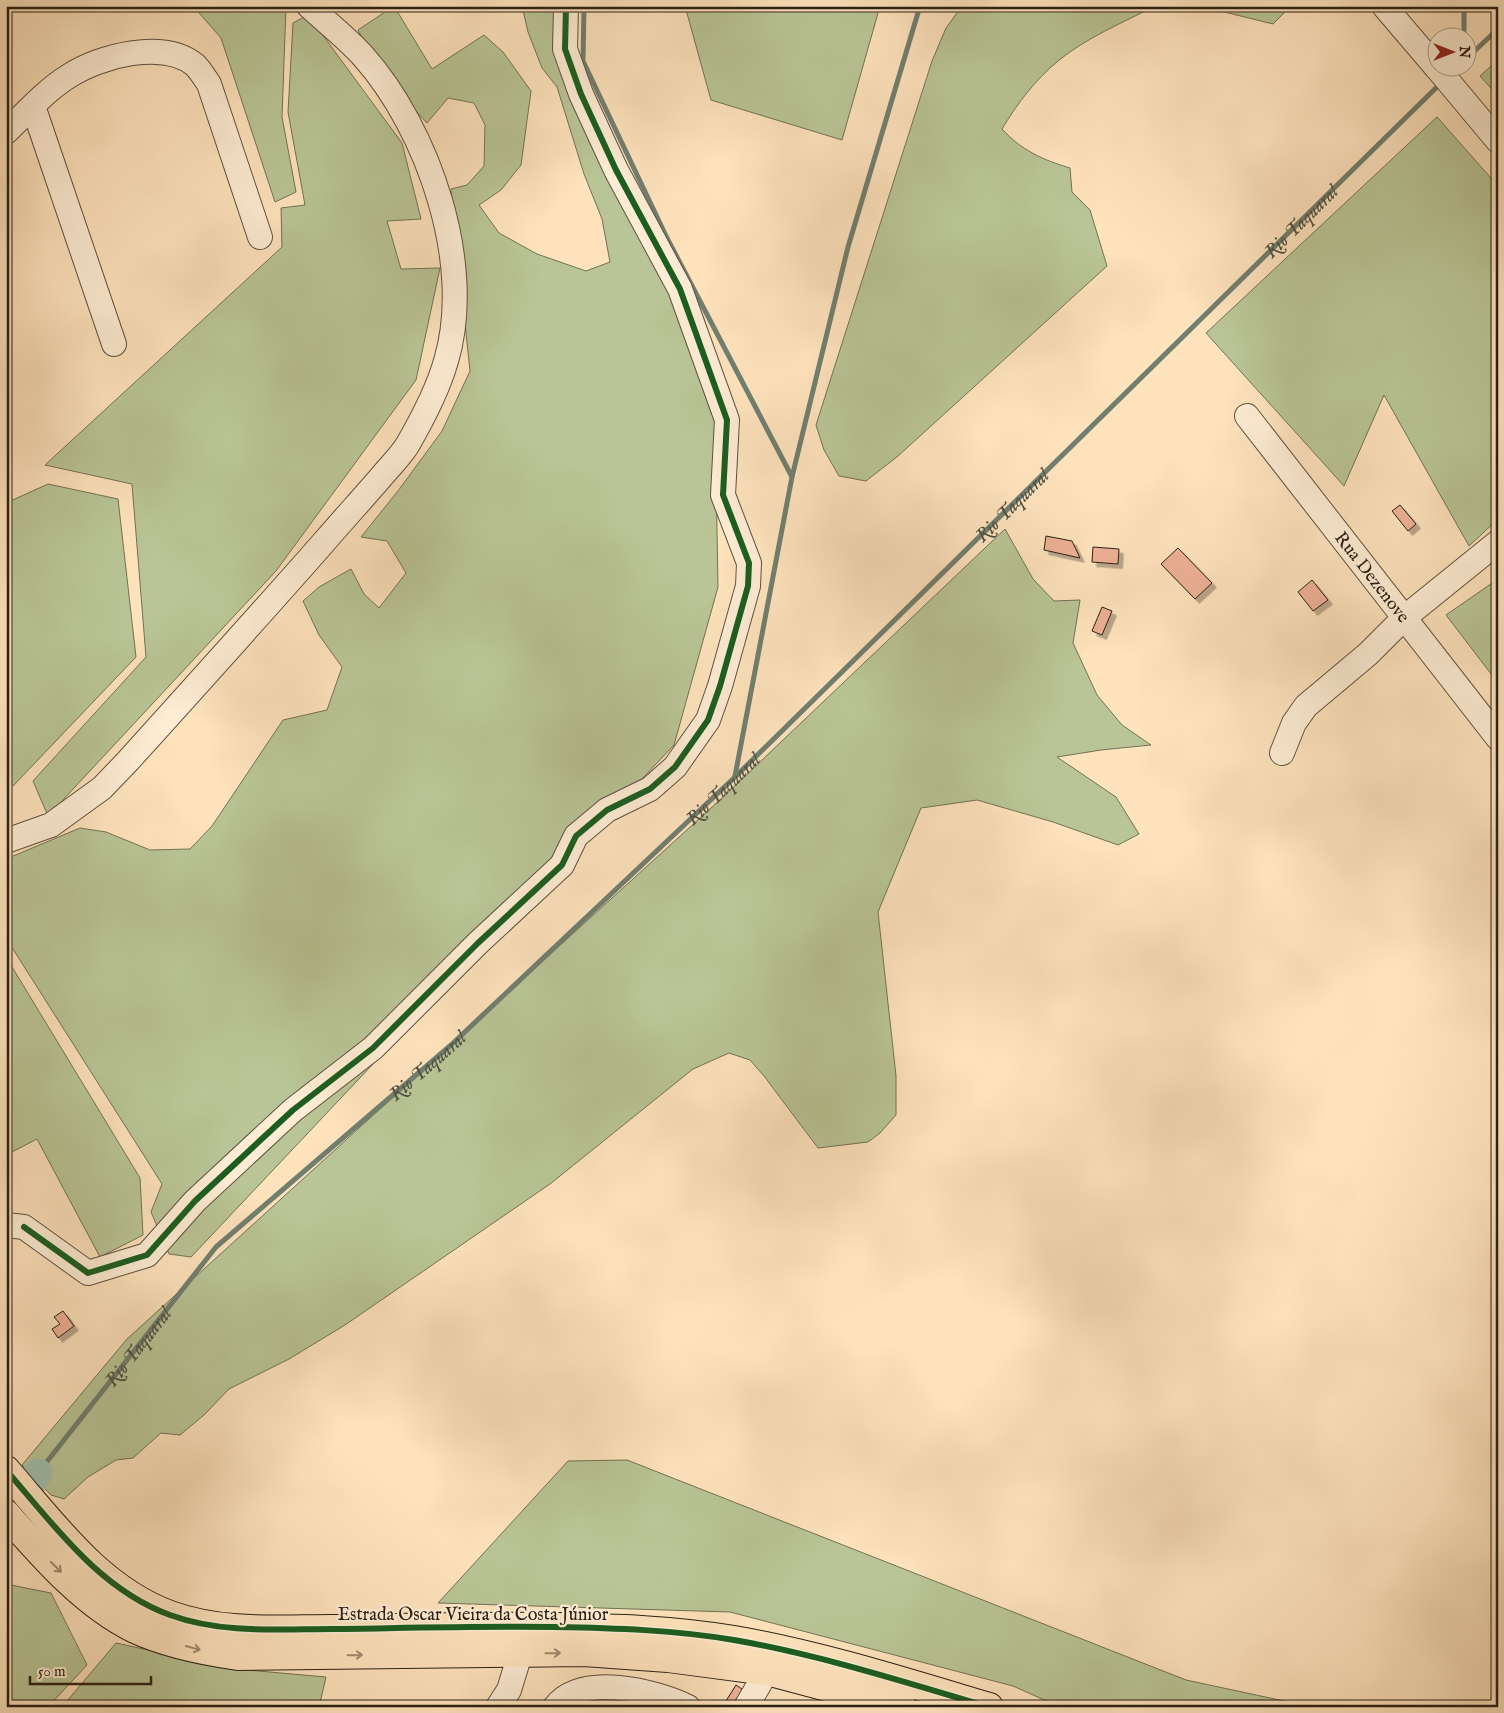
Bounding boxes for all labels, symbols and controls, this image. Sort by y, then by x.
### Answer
north arrow [1426,28,1476,78]
text: N [1455,45,1473,58]
water label: Rio Taquaral [1260,180,1345,264]
water label: Rio Taquaral [971,464,1056,548]
street label: Rua Dezenove [1329,528,1414,628]
water label: Rio Taquaral [681,748,767,831]
water label: Rio Taquaral [385,1026,473,1107]
water label: Rio Taquaral [100,1302,179,1392]
one-way arrow [50,1560,62,1572]
street label: Estrada Oscar Vieira da Costa Júnior [338,1604,609,1627]
one-way arrow [185,1644,201,1654]
one-way arrow [544,1648,561,1658]
one-way arrow [347,1650,363,1659]
scale bar [30,1653,151,1685]
text: 50 m [38,1662,66,1681]

